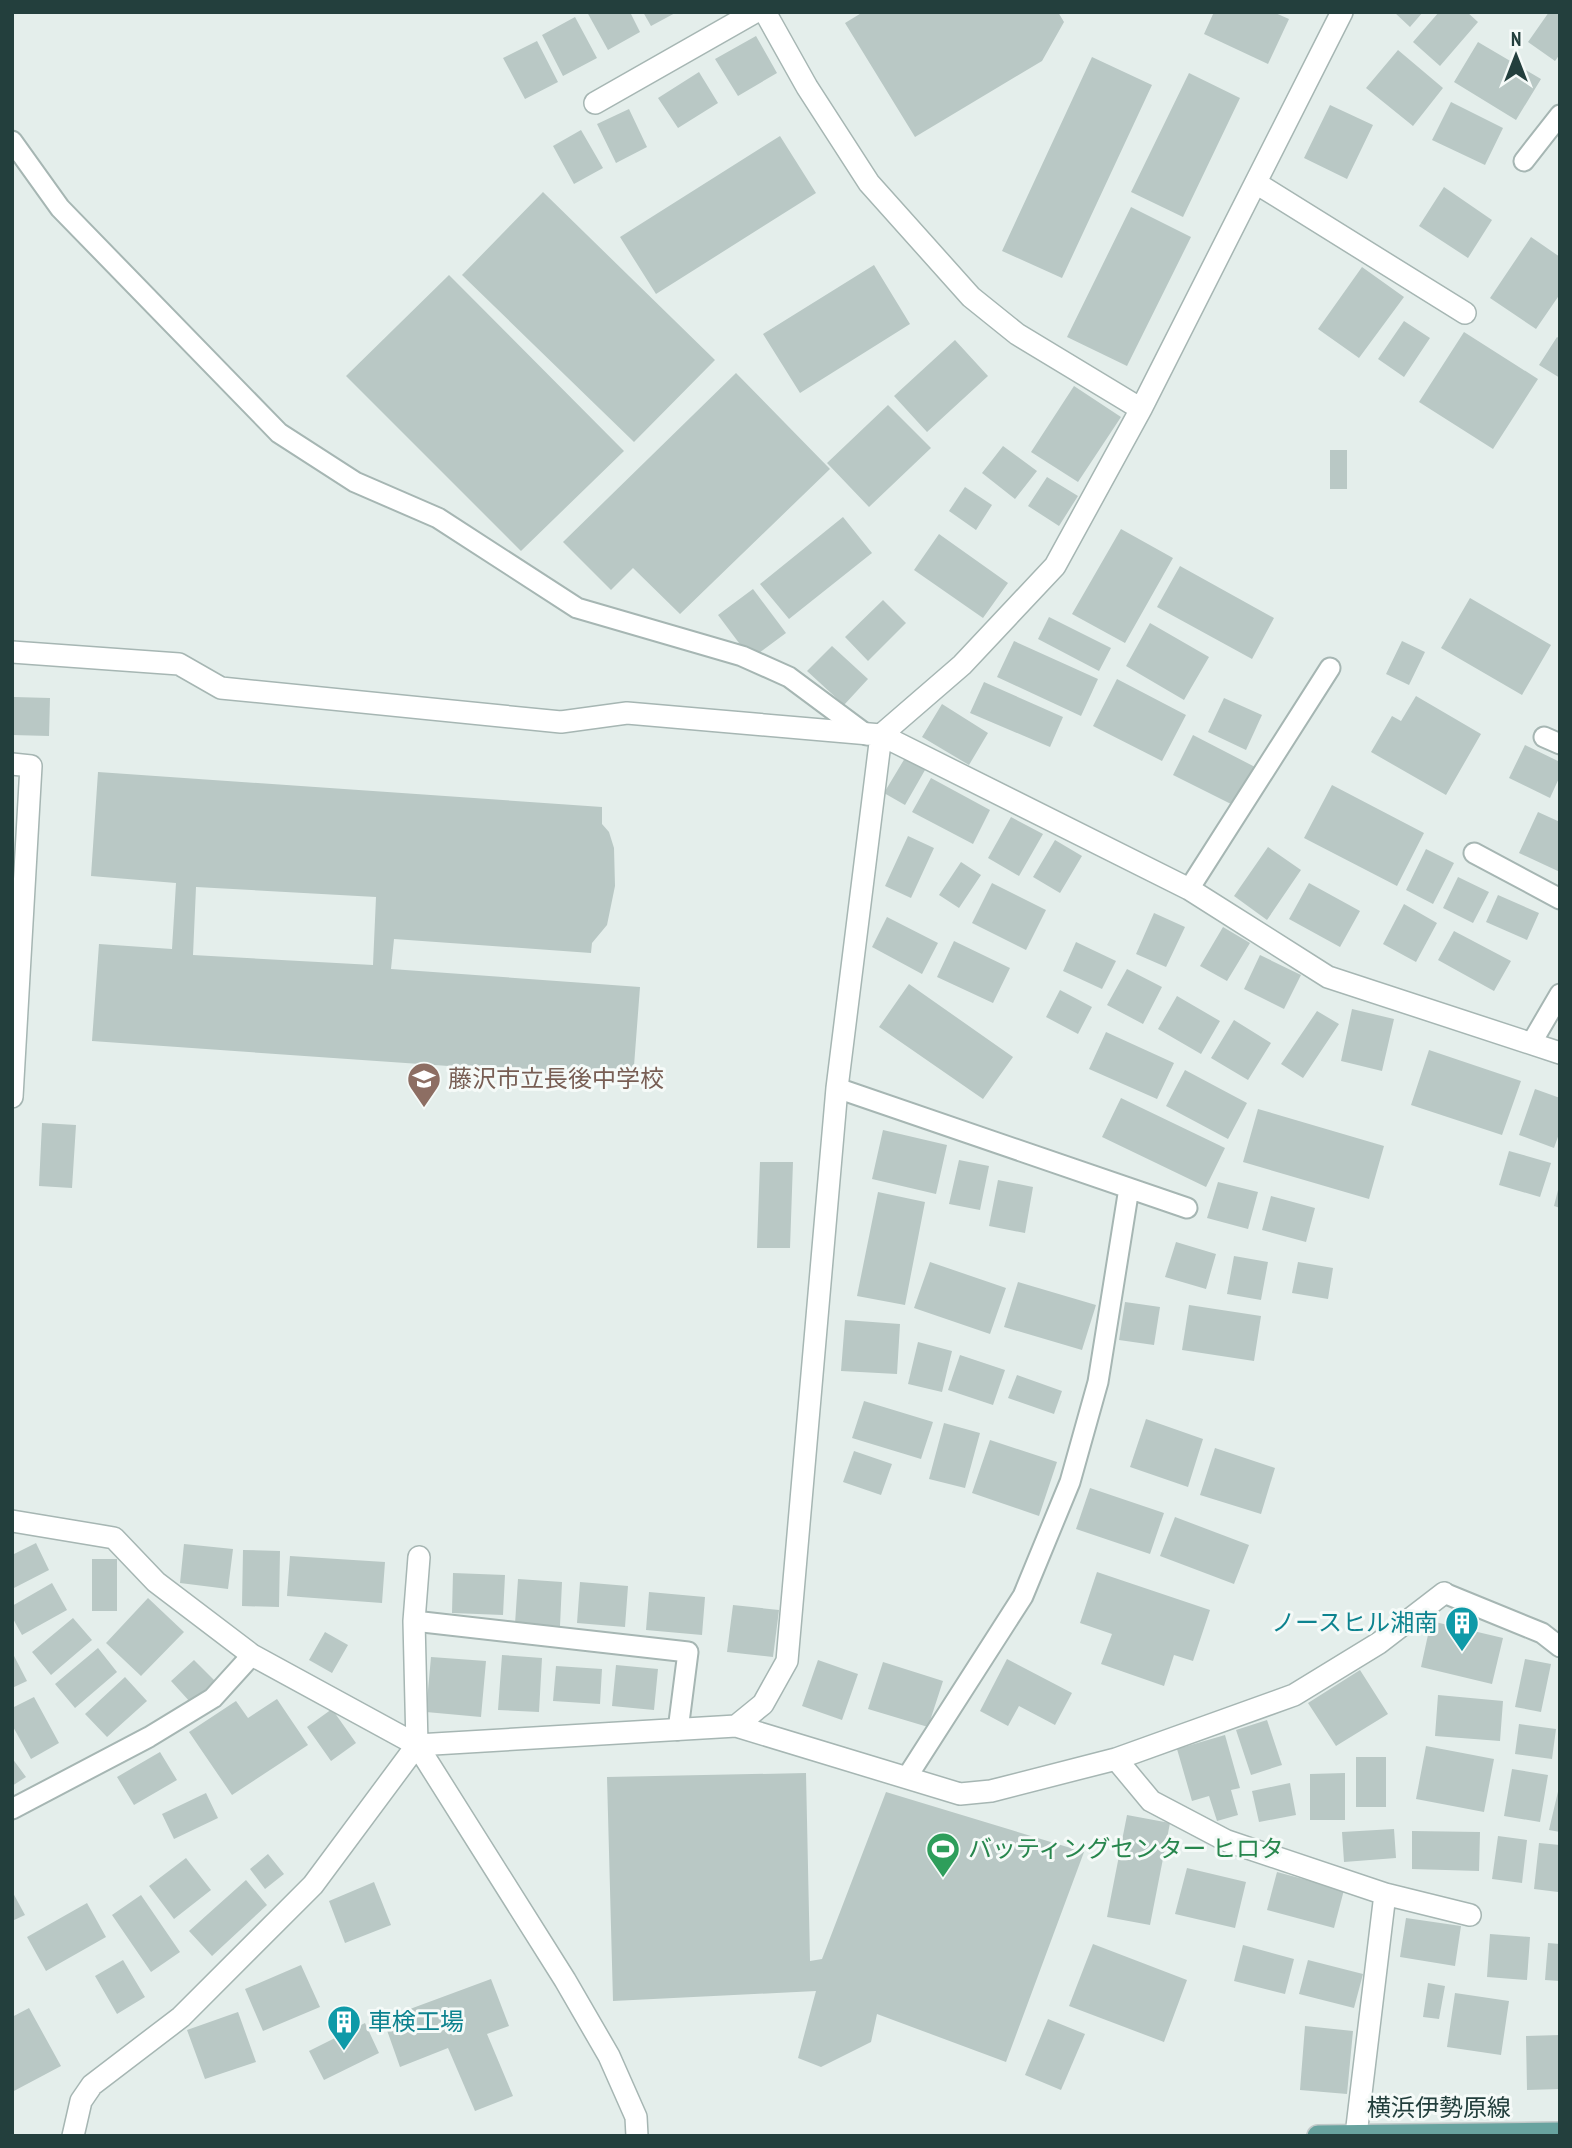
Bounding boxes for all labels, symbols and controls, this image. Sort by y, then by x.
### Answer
north arrow [1481,21,1551,91]
text: N [1511,27,1521,51]
school or university icon: 藤沢市立長後中学校 [405,1060,443,1109]
place label: 藤沢市立長後中学校 [448,1063,664,1094]
building icon: ノースヒル湘南 [1443,1604,1481,1653]
place label: ノースヒル湘南 [1271,1607,1438,1638]
sports icon: バッティングセンター ヒロタ [924,1830,962,1879]
place label: バッティングセンター ヒロタ [968,1833,1284,1864]
building icon: 車検工場 [325,2003,363,2052]
place label: 車検工場 [368,2006,464,2037]
street label: 横浜伊勢原線 [1367,2092,1511,2123]

